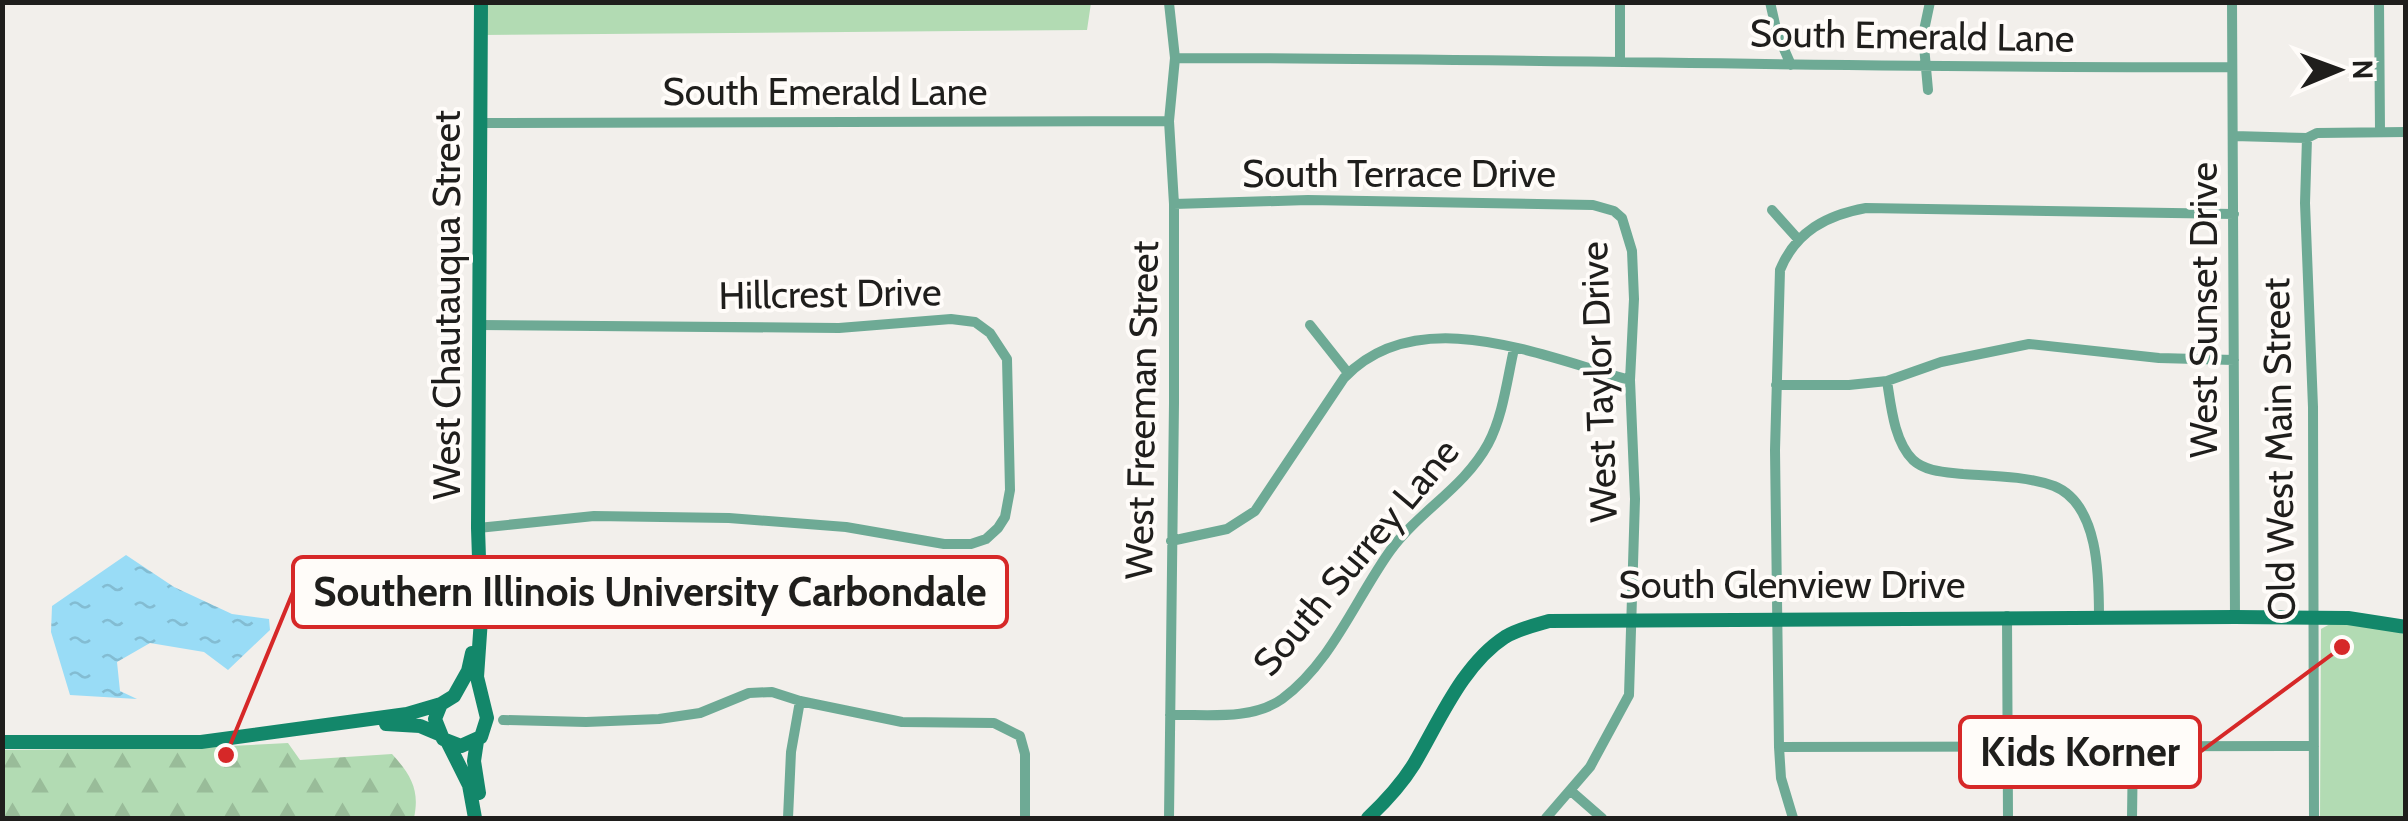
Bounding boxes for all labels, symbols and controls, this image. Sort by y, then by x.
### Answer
street label: South Emerald Lane [1749,9,2075,62]
north arrow [2288,20,2388,120]
text: N [2346,59,2380,80]
street label: South Emerald Lane [663,68,987,115]
street label: West Chautauqua Street [423,110,470,500]
street label: South Terrace Drive [1242,150,1556,197]
street label: West Sunset Drive [2180,162,2227,458]
street label: West Freeman Street [1115,240,1168,580]
street label: West Taylor Drive [1570,241,1627,523]
street label: Hillcrest Drive [718,268,942,319]
street label: Old West Main Street [2252,277,2305,621]
street label: South Surrey Lane [1243,428,1469,685]
callout: Southern Illinois University Carbondale [293,557,1007,627]
street label: South Glenview Drive [1619,561,1965,608]
text: Southern Illinois University Carbondale [313,567,987,616]
callout: Kids Korner [1960,717,2200,787]
text: Kids Korner [1980,727,2181,776]

